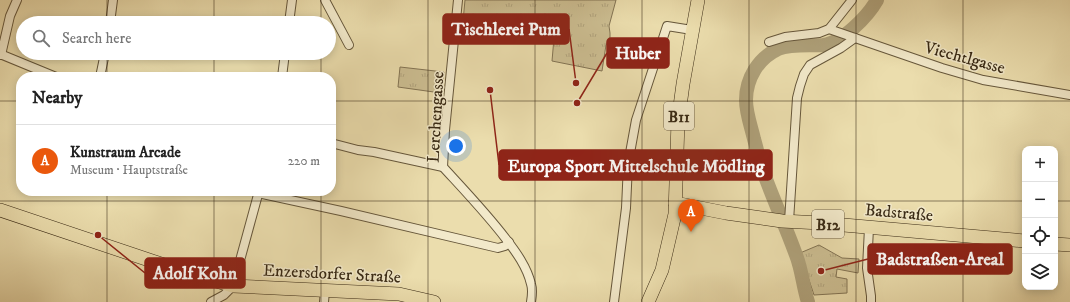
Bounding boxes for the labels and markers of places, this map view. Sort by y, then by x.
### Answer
callout: Tischlerei Pum [443,14,569,44]
callout: Huber [607,38,669,68]
callout: Europa Sport Mittelschule Mödling [499,150,772,180]
pin: A [678,199,704,232]
callout: Badstraßen-Areal [868,244,1012,274]
callout: Adolf Kohn [145,258,245,288]

